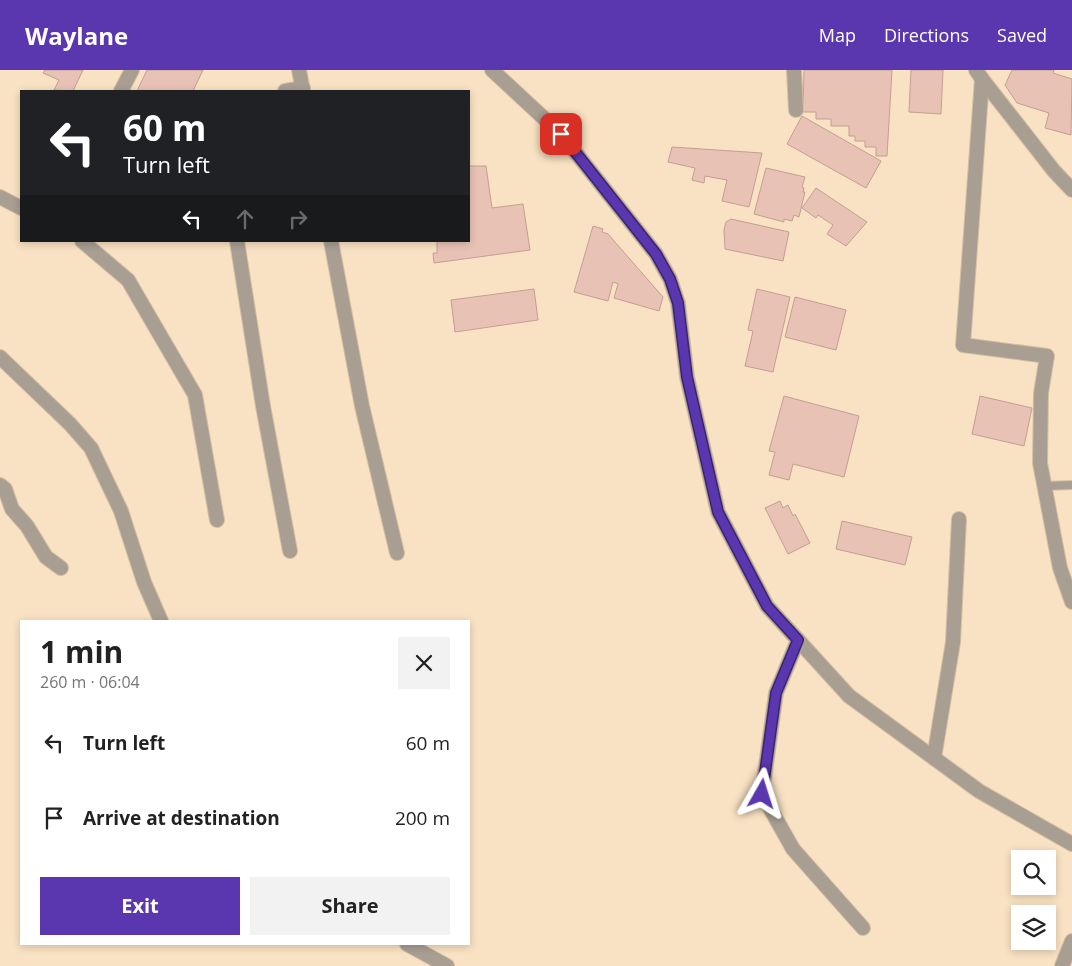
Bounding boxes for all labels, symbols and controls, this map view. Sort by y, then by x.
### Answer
text: Waylane [25,19,128,52]
text: Map [819,23,856,47]
text: Directions [884,23,969,47]
text: Saved [997,23,1047,47]
text: 60 m [123,104,206,151]
icon: left [40,110,105,175]
pin [540,113,582,155]
icon: arrive [547,120,575,148]
text: Turn left [123,149,210,179]
icon: left [178,205,206,233]
icon: ahead [231,205,259,233]
icon: right [284,205,312,233]
text: 1 min [40,631,123,672]
button: close [398,637,450,689]
text: 260 m · 06:04 [40,671,140,693]
icon: left [40,729,68,757]
text: Turn left [83,730,165,756]
text: 60 m [406,730,450,756]
position arrow [735,767,787,819]
icon: arrive [40,804,68,832]
text: Arrive at destination [83,805,280,831]
text: 200 m [395,805,450,831]
map controls [1011,850,1056,950]
button: search [1011,850,1056,895]
button: Exit [40,877,240,935]
button: Share [250,877,450,935]
button: layers [1011,905,1056,950]

